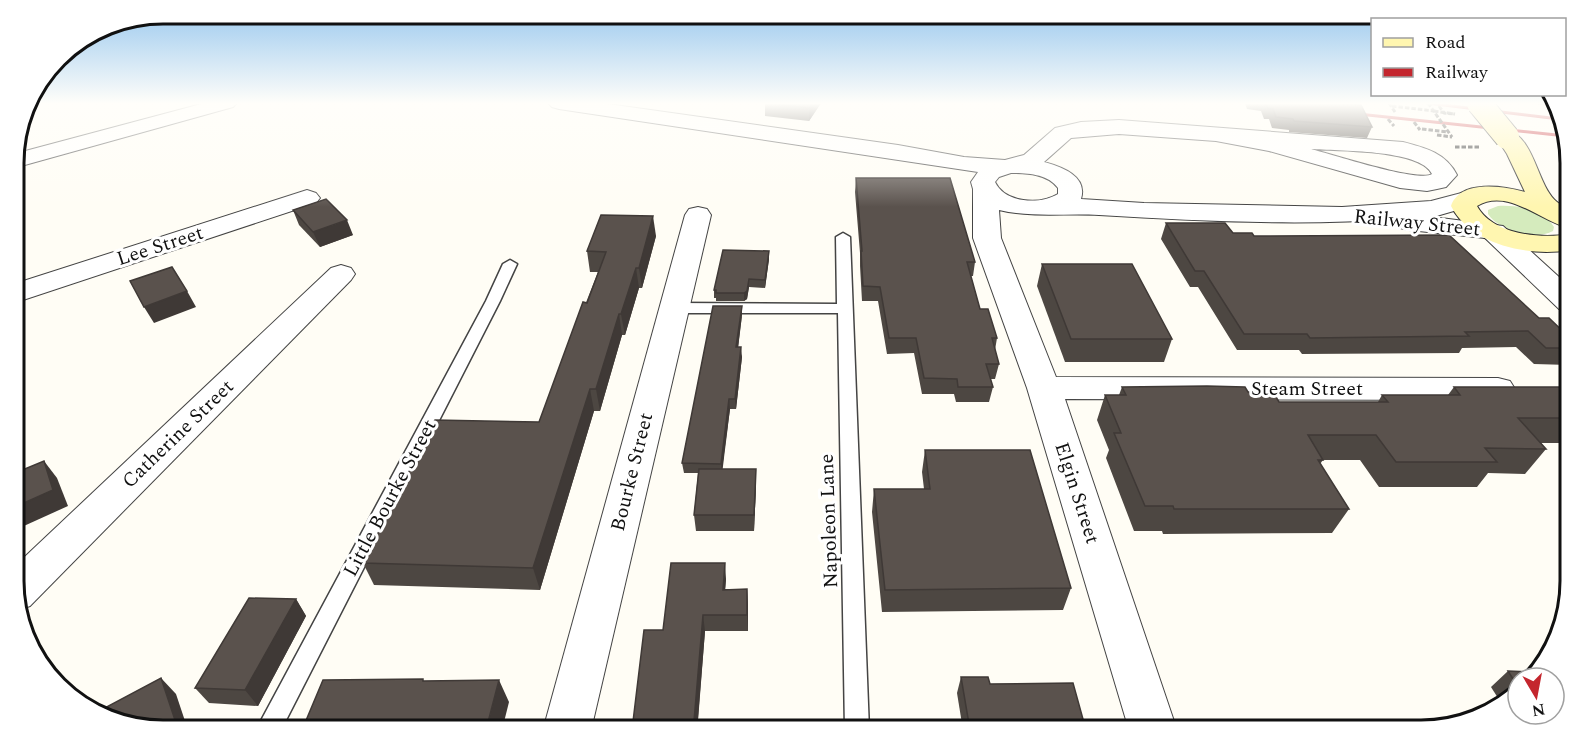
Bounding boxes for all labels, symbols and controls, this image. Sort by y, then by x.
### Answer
legend [1371,18,1566,96]
text: Road [1425,29,1466,56]
text: Railway [1425,59,1489,86]
street label: Railway Street [1352,201,1482,245]
street label: Lee Street [113,218,207,274]
street label: Catherine Street [115,373,241,495]
street label: Steam Street [1251,374,1363,404]
street label: Bourke Street [603,410,661,534]
street label: Little Bourke Street [336,414,444,582]
street label: Elgin Street [1046,438,1108,548]
street label: Napoleon Lane [812,453,846,589]
north arrow [1506,666,1566,726]
text: N [1530,697,1547,723]

